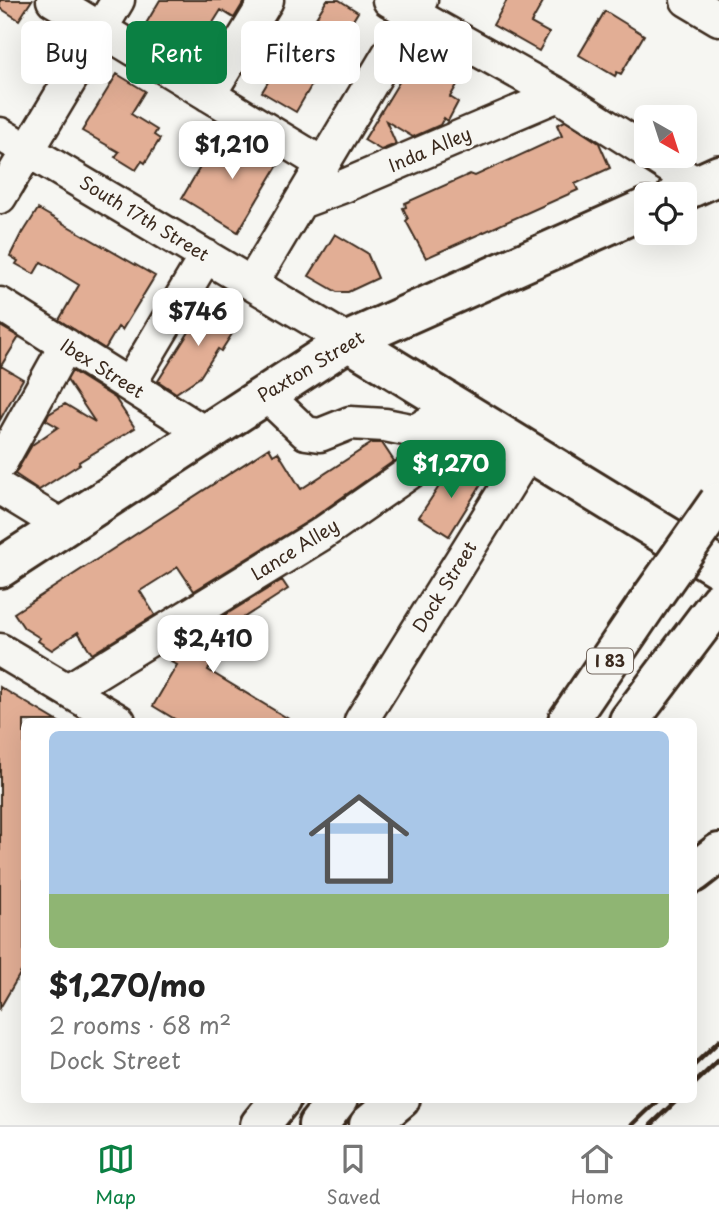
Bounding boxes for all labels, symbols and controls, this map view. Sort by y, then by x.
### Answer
chip: Buy [21,21,112,84]
chip: Rent [126,21,227,84]
chip: Filters [241,21,360,84]
chip: New [374,21,472,84]
north arrow [634,105,696,168]
map controls [634,105,697,245]
street label: Inda Alley [384,119,475,178]
pin: $1,210 [175,122,289,181]
text: $1,210 [195,126,269,161]
street label: South 17th Street [75,168,215,267]
button: locate [634,182,697,245]
pin: $746 [157,288,239,348]
text: $746 [168,293,228,328]
street label: Paxton Street [252,323,369,408]
street label: Ibex Street [56,331,150,404]
pin: $1,270 [394,440,508,500]
text: $1,270 [413,445,489,480]
street label: Lance Alley [245,511,343,586]
street label: Dock Street [405,535,482,637]
pin: $2,410 [156,616,270,675]
text: $2,410 [173,620,253,655]
road number: I 83 [587,648,633,674]
icon: home [296,776,422,902]
text: $1,270/mo [49,962,205,1007]
text: 2 rooms · 68 m² [49,1007,231,1042]
text: Dock Street [49,1042,181,1077]
tab: Map [95,1140,136,1210]
tab: Saved [326,1140,380,1210]
tab: Home [571,1140,624,1210]

